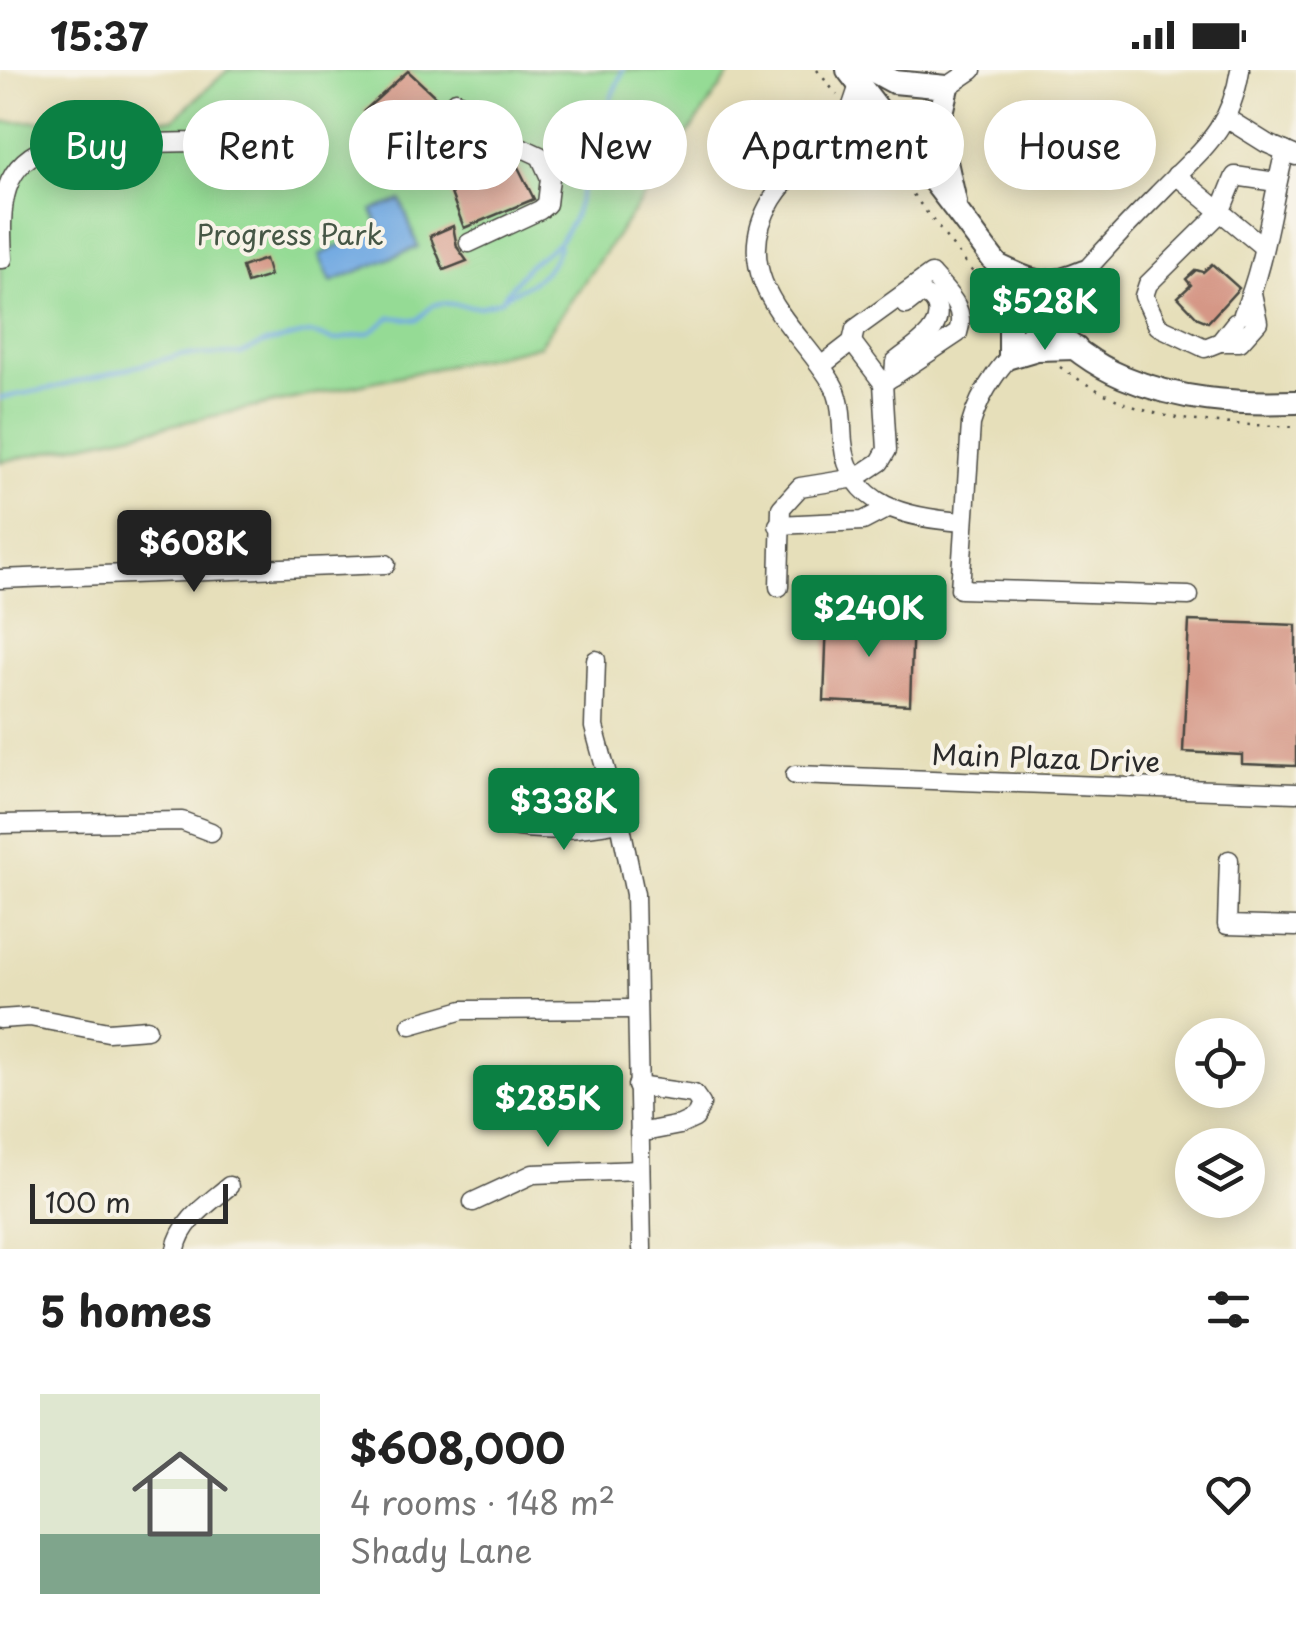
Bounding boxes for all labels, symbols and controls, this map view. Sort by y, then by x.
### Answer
text: 15:37 [50,7,148,64]
chip: Buy [30,100,163,190]
chip: Rent [183,100,329,190]
chip: Filters [349,100,523,190]
chip: New [543,100,687,190]
chip: Apartment [707,100,964,190]
chip: House [984,100,1156,190]
park label: Progress Park [197,212,383,255]
pin: $528K [975,268,1115,353]
text: $528K [992,276,1098,324]
pin: $608K [124,510,264,595]
text: $608K [139,518,249,566]
pin: $240K [799,575,939,660]
text: $240K [814,583,924,631]
street label: Main Plaza Drive [931,732,1161,782]
pin: $338K [494,768,634,853]
text: $338K [510,776,618,824]
map controls [1175,1018,1265,1218]
button: locate [1175,1018,1265,1108]
pin: $285K [478,1065,618,1150]
text: $285K [495,1073,601,1121]
button: layers [1175,1128,1265,1218]
scale bar [30,1179,228,1224]
text: 100 m [45,1180,131,1223]
text: 5 homes [40,1278,212,1341]
icon: filters [1201,1282,1256,1337]
text: $608,000 [350,1415,565,1478]
icon: home [120,1434,240,1554]
icon: heart [1201,1467,1256,1522]
text: 4 rooms · 148 m² [350,1478,615,1526]
text: Shady Lane [350,1526,532,1574]

